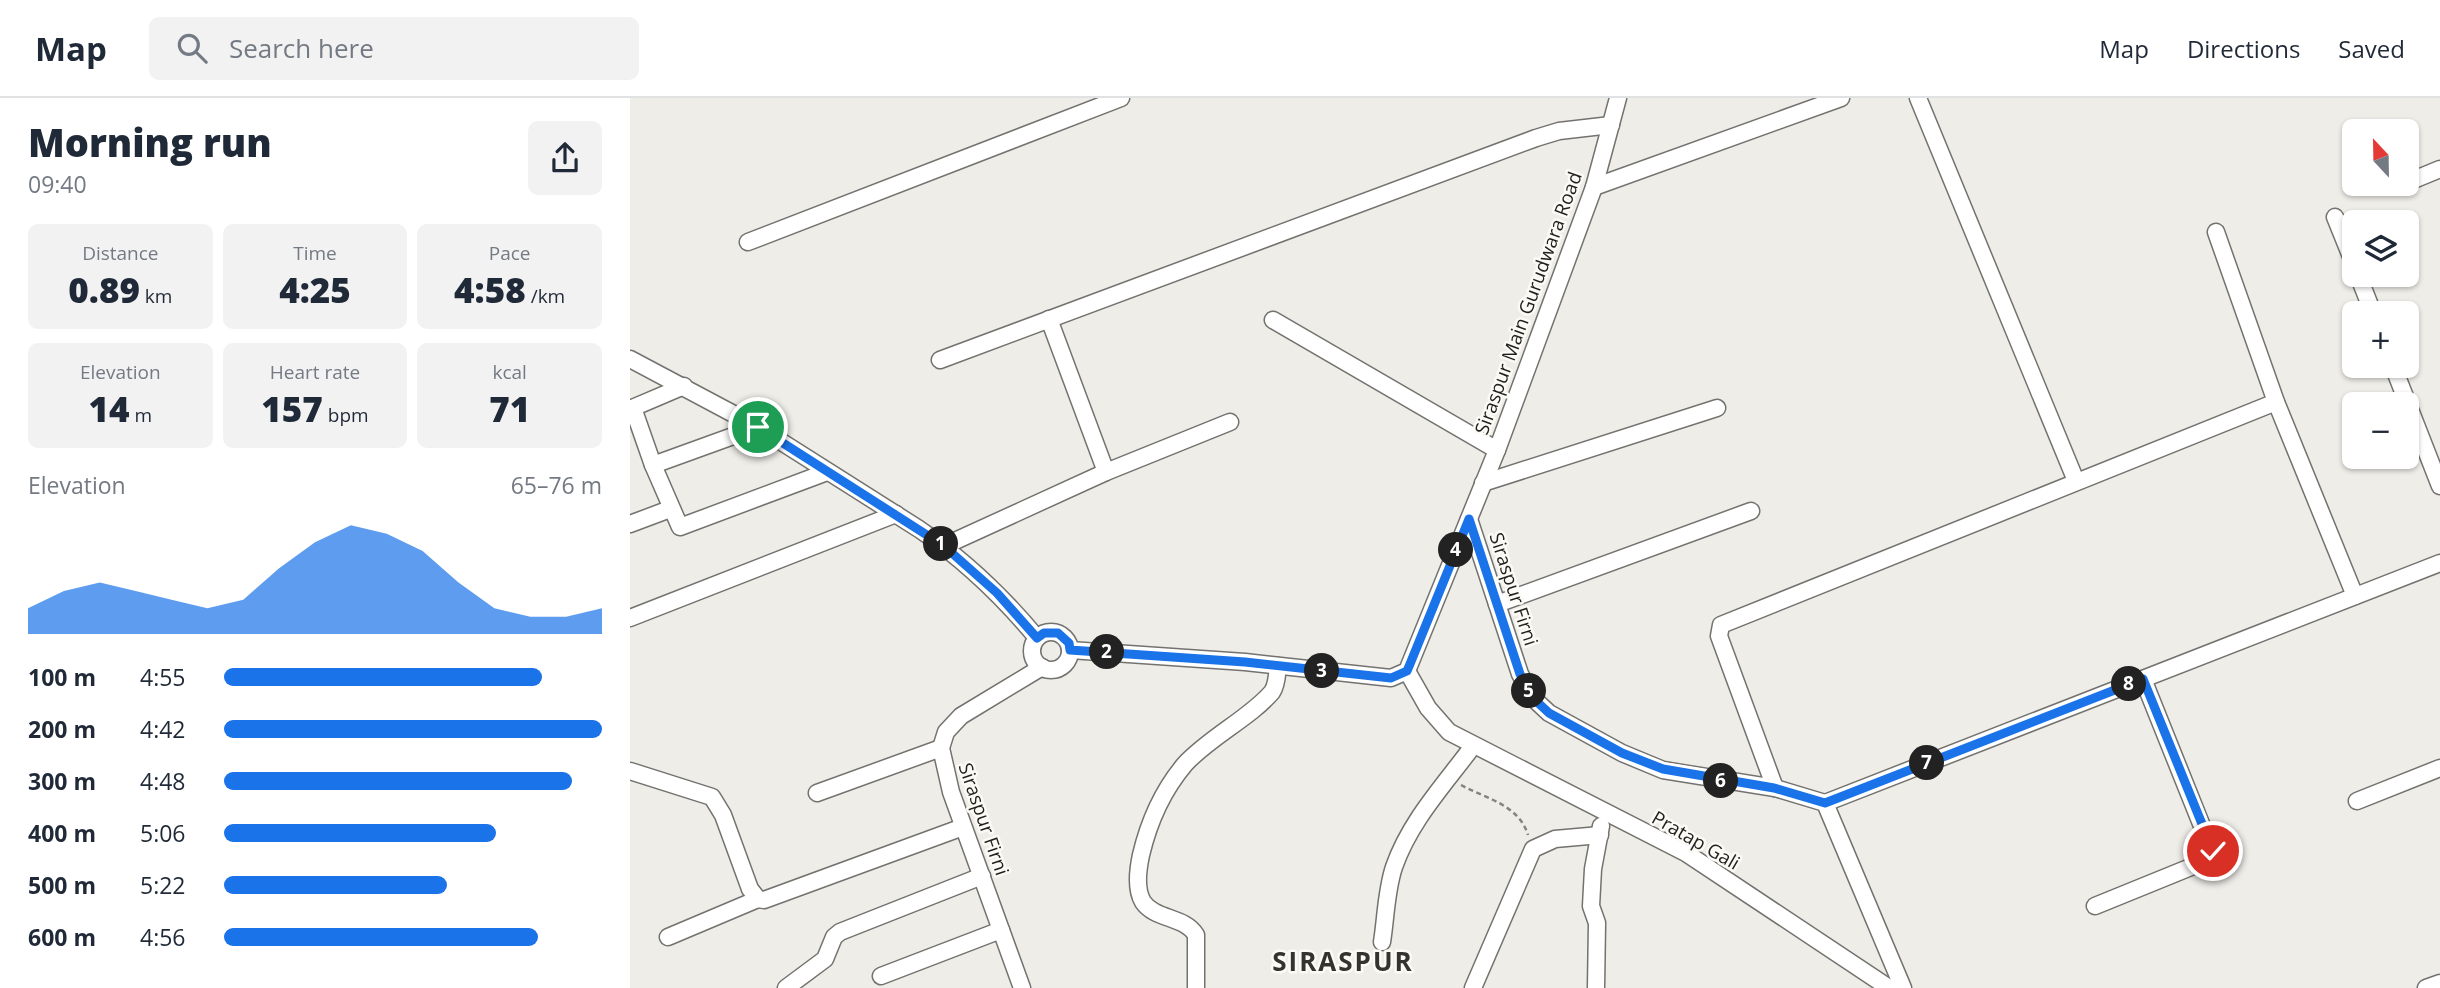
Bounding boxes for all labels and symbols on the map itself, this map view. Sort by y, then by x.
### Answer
north arrow [2342,119,2418,196]
street label: Siraspur Main Gurudwara Road [1468,168,1588,438]
pin [728,397,788,457]
pin: 1 [924,526,958,562]
street label: Siraspur Firni [1483,529,1545,649]
pin: 4 [1438,532,1474,568]
pin: 2 [1090,634,1124,670]
pin: 3 [1304,654,1340,688]
pin: 8 [2112,666,2146,702]
pin: 5 [1511,674,1546,708]
pin: 7 [1910,746,1944,780]
street label: Siraspur Firni [953,759,1015,879]
pin: 6 [1704,764,1738,798]
street label: Pratap Gali [1647,804,1745,876]
pin [2183,821,2243,881]
district label: SIRASPUR [1272,943,1414,979]

